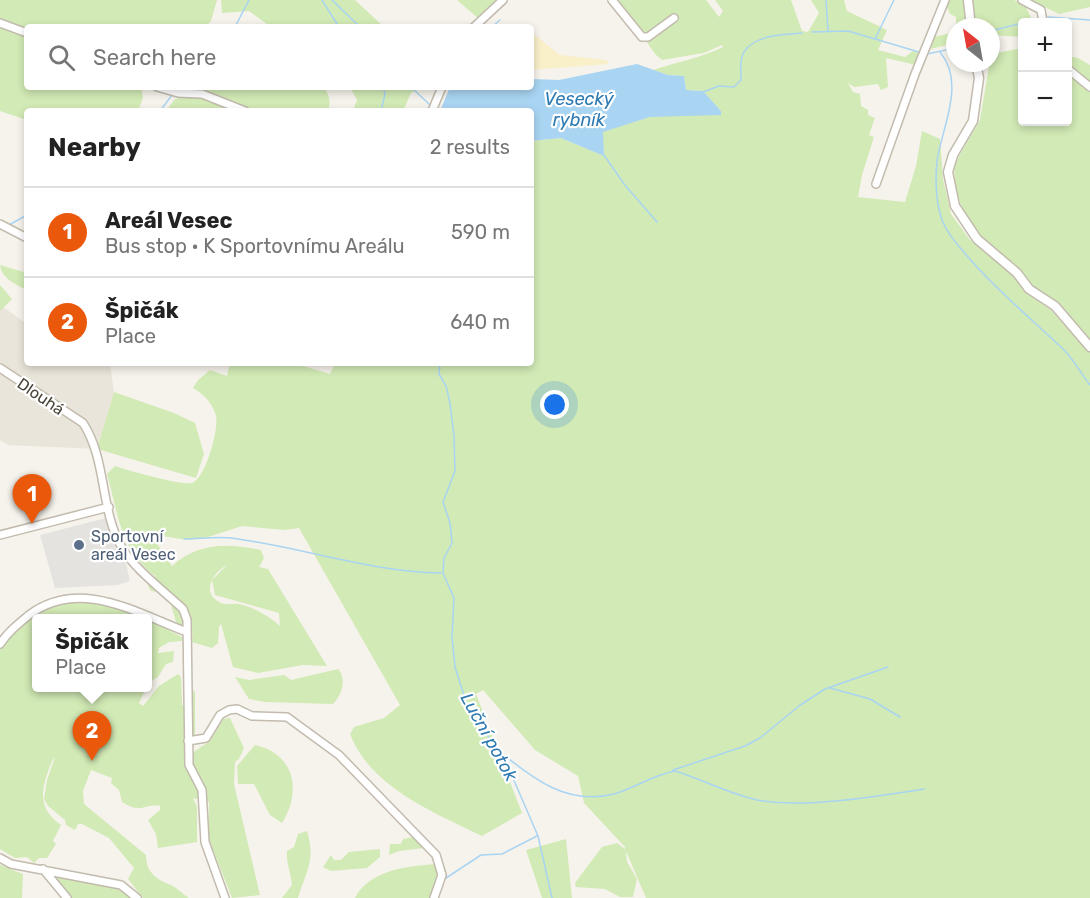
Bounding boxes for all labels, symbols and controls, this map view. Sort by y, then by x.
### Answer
north arrow [946,18,1000,72]
map controls [1018,18,1072,126]
button: + [1018,18,1072,72]
search box [24,24,534,90]
icon: search [45,41,78,74]
text: Search here [93,44,216,71]
button: − [1018,72,1072,126]
water label: Vesecký rybník [544,88,615,131]
text: Nearby [48,132,141,163]
text: 2 results [430,135,510,159]
text: Areál Vesec [105,207,232,234]
text: 1 [63,220,72,244]
text: 590 m [451,220,510,244]
text: Bus stop · K Sportovnímu Areálu [105,234,405,258]
text: Špičák [105,297,179,324]
text: 2 [61,310,74,334]
text: 640 m [450,310,510,334]
text: Place [105,324,156,348]
street label: Dlouhá [14,374,68,419]
your location [540,390,569,419]
pin: 1 [12,474,51,524]
place label: Sportovní areál Vesec [91,527,176,564]
marker: Sportovní areál Vesec [72,538,86,552]
popup [32,614,152,692]
text: Špičák [55,628,129,655]
text: Place [55,655,106,679]
water label: Luční potok [456,689,523,786]
pin: 2 [72,712,112,761]

